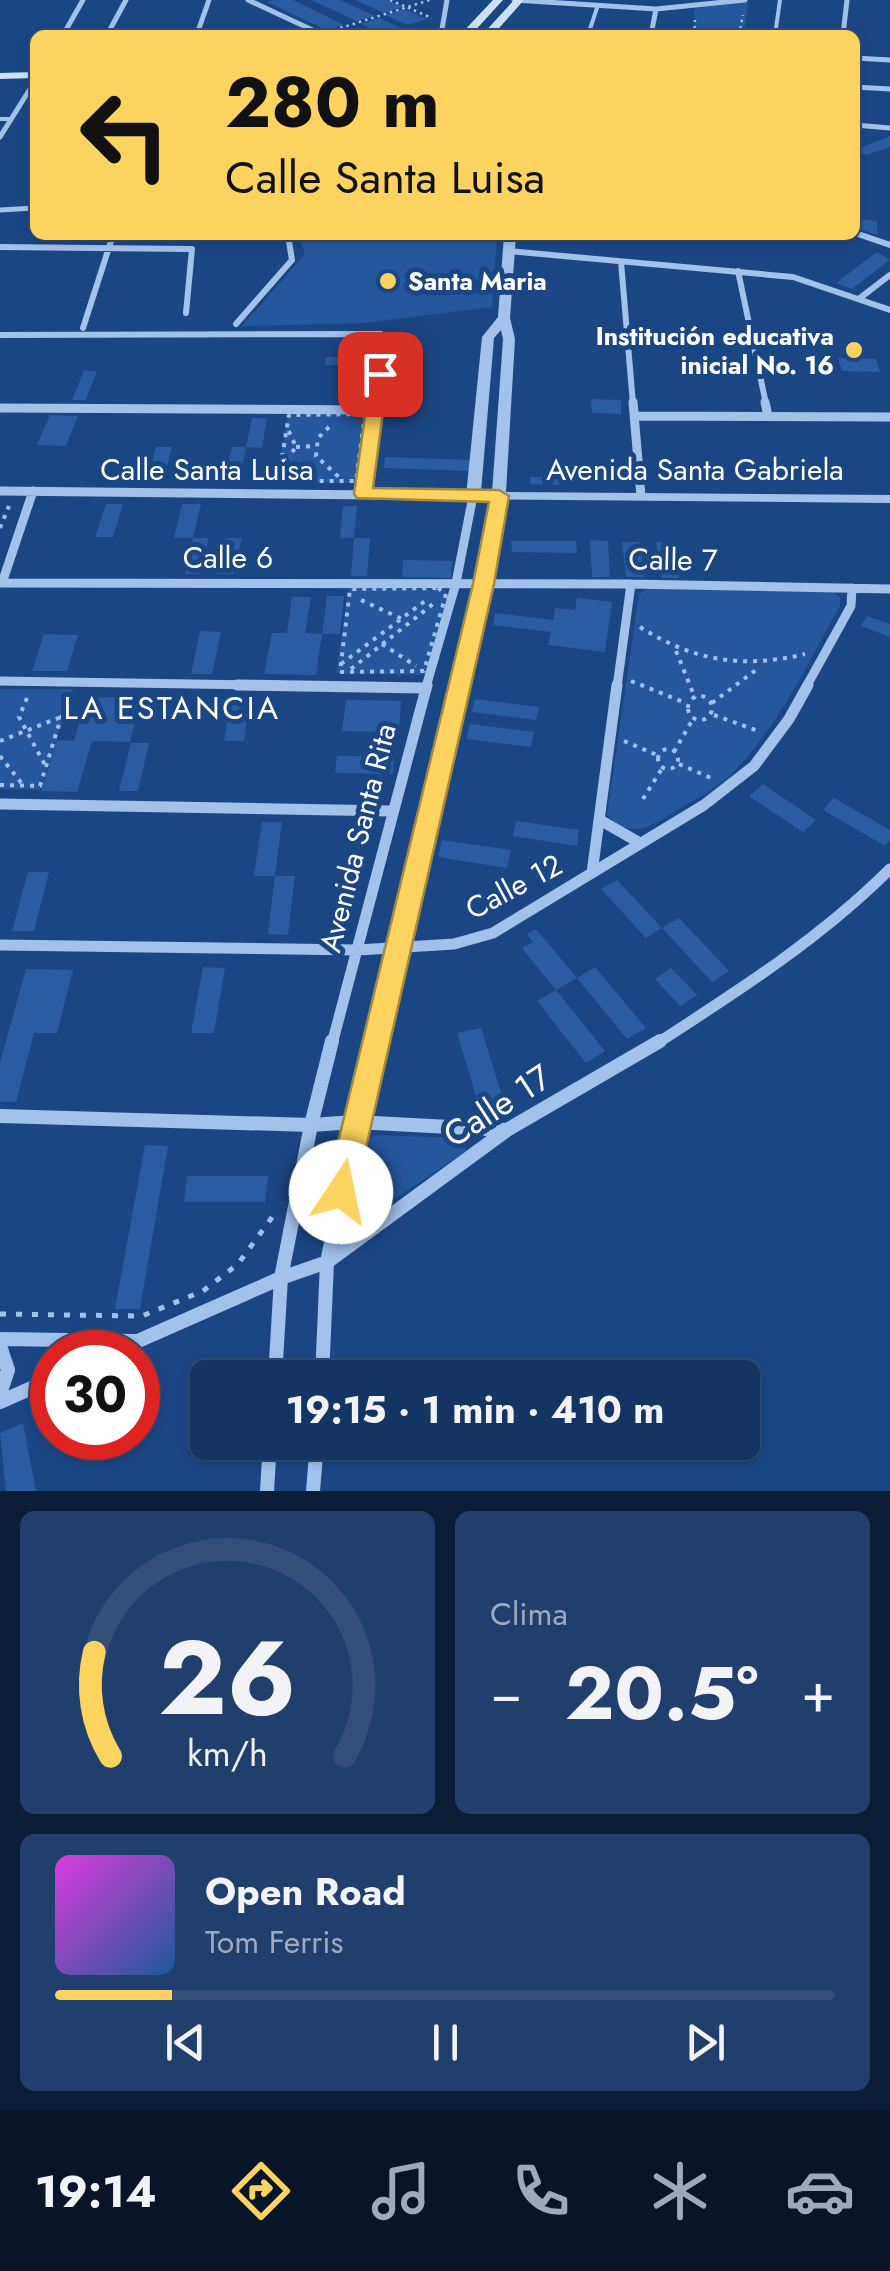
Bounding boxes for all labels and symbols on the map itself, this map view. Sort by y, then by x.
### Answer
place label: Santa Maria [408,263,547,299]
marker: Santa Maria [377,270,399,292]
place label: Institución educativa inicial No. 16 [596,318,834,383]
pin [338,332,423,417]
marker: Institución educativa inicial No. 16 [843,339,865,361]
street label: Calle Santa Luisa [100,448,314,491]
street label: Avenida Santa Gabriela [546,448,844,491]
street label: Calle 6 [183,536,273,579]
street label: Calle 7 [628,537,718,582]
district label: LA ESTANCIA [63,685,281,731]
street label: Avenida Santa Rita [308,719,407,957]
street label: Calle 12 [458,843,570,930]
street label: Calle 17 [433,1052,561,1160]
position arrow [289,1140,393,1244]
speed limit sign: 30 [30,1330,160,1460]

